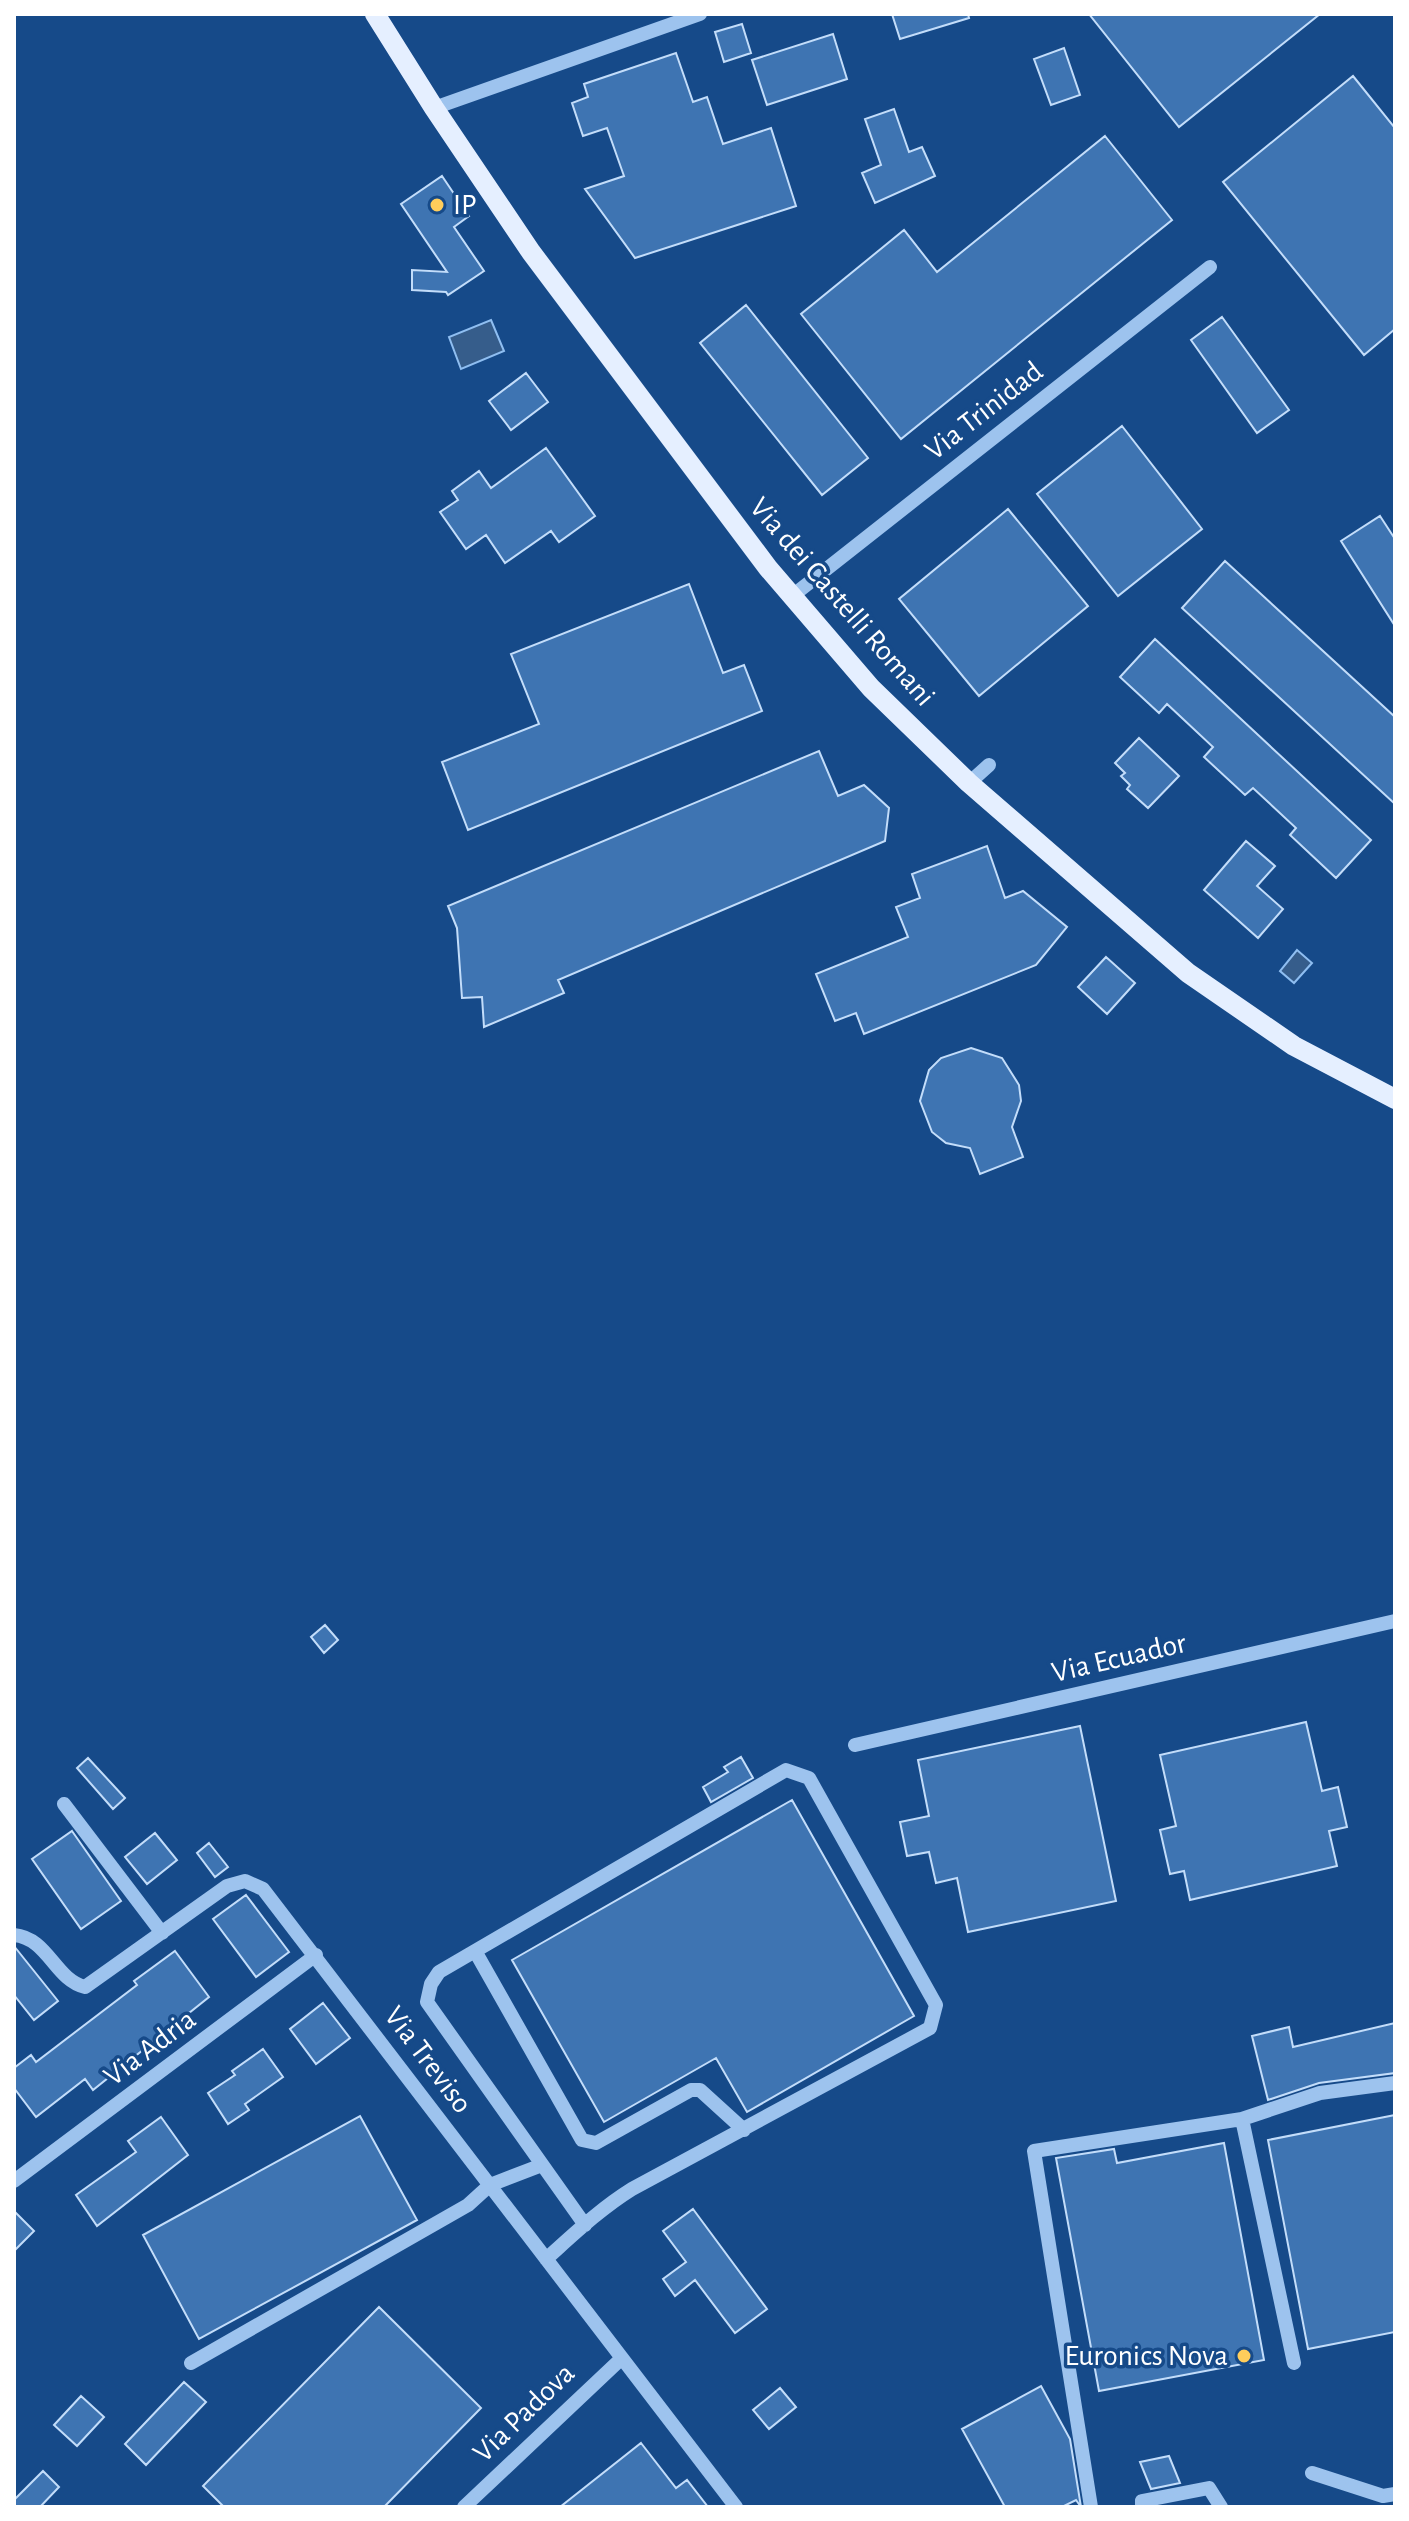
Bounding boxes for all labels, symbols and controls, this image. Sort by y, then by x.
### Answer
place label: IP [453,190,477,220]
marker: IP [428,196,446,214]
street label: Via Trinidad [919,356,1049,466]
street label: Via dei Castelli Romani [744,492,940,712]
street label: Via Ecuador [1049,1628,1189,1688]
street label: Via Treviso [378,2001,478,2119]
street label: Via Adria [99,2004,201,2092]
place label: Euronics Nova [1064,2341,1228,2371]
marker: Euronics Nova [1235,2347,1253,2365]
street label: Via Padova [468,2358,580,2468]

